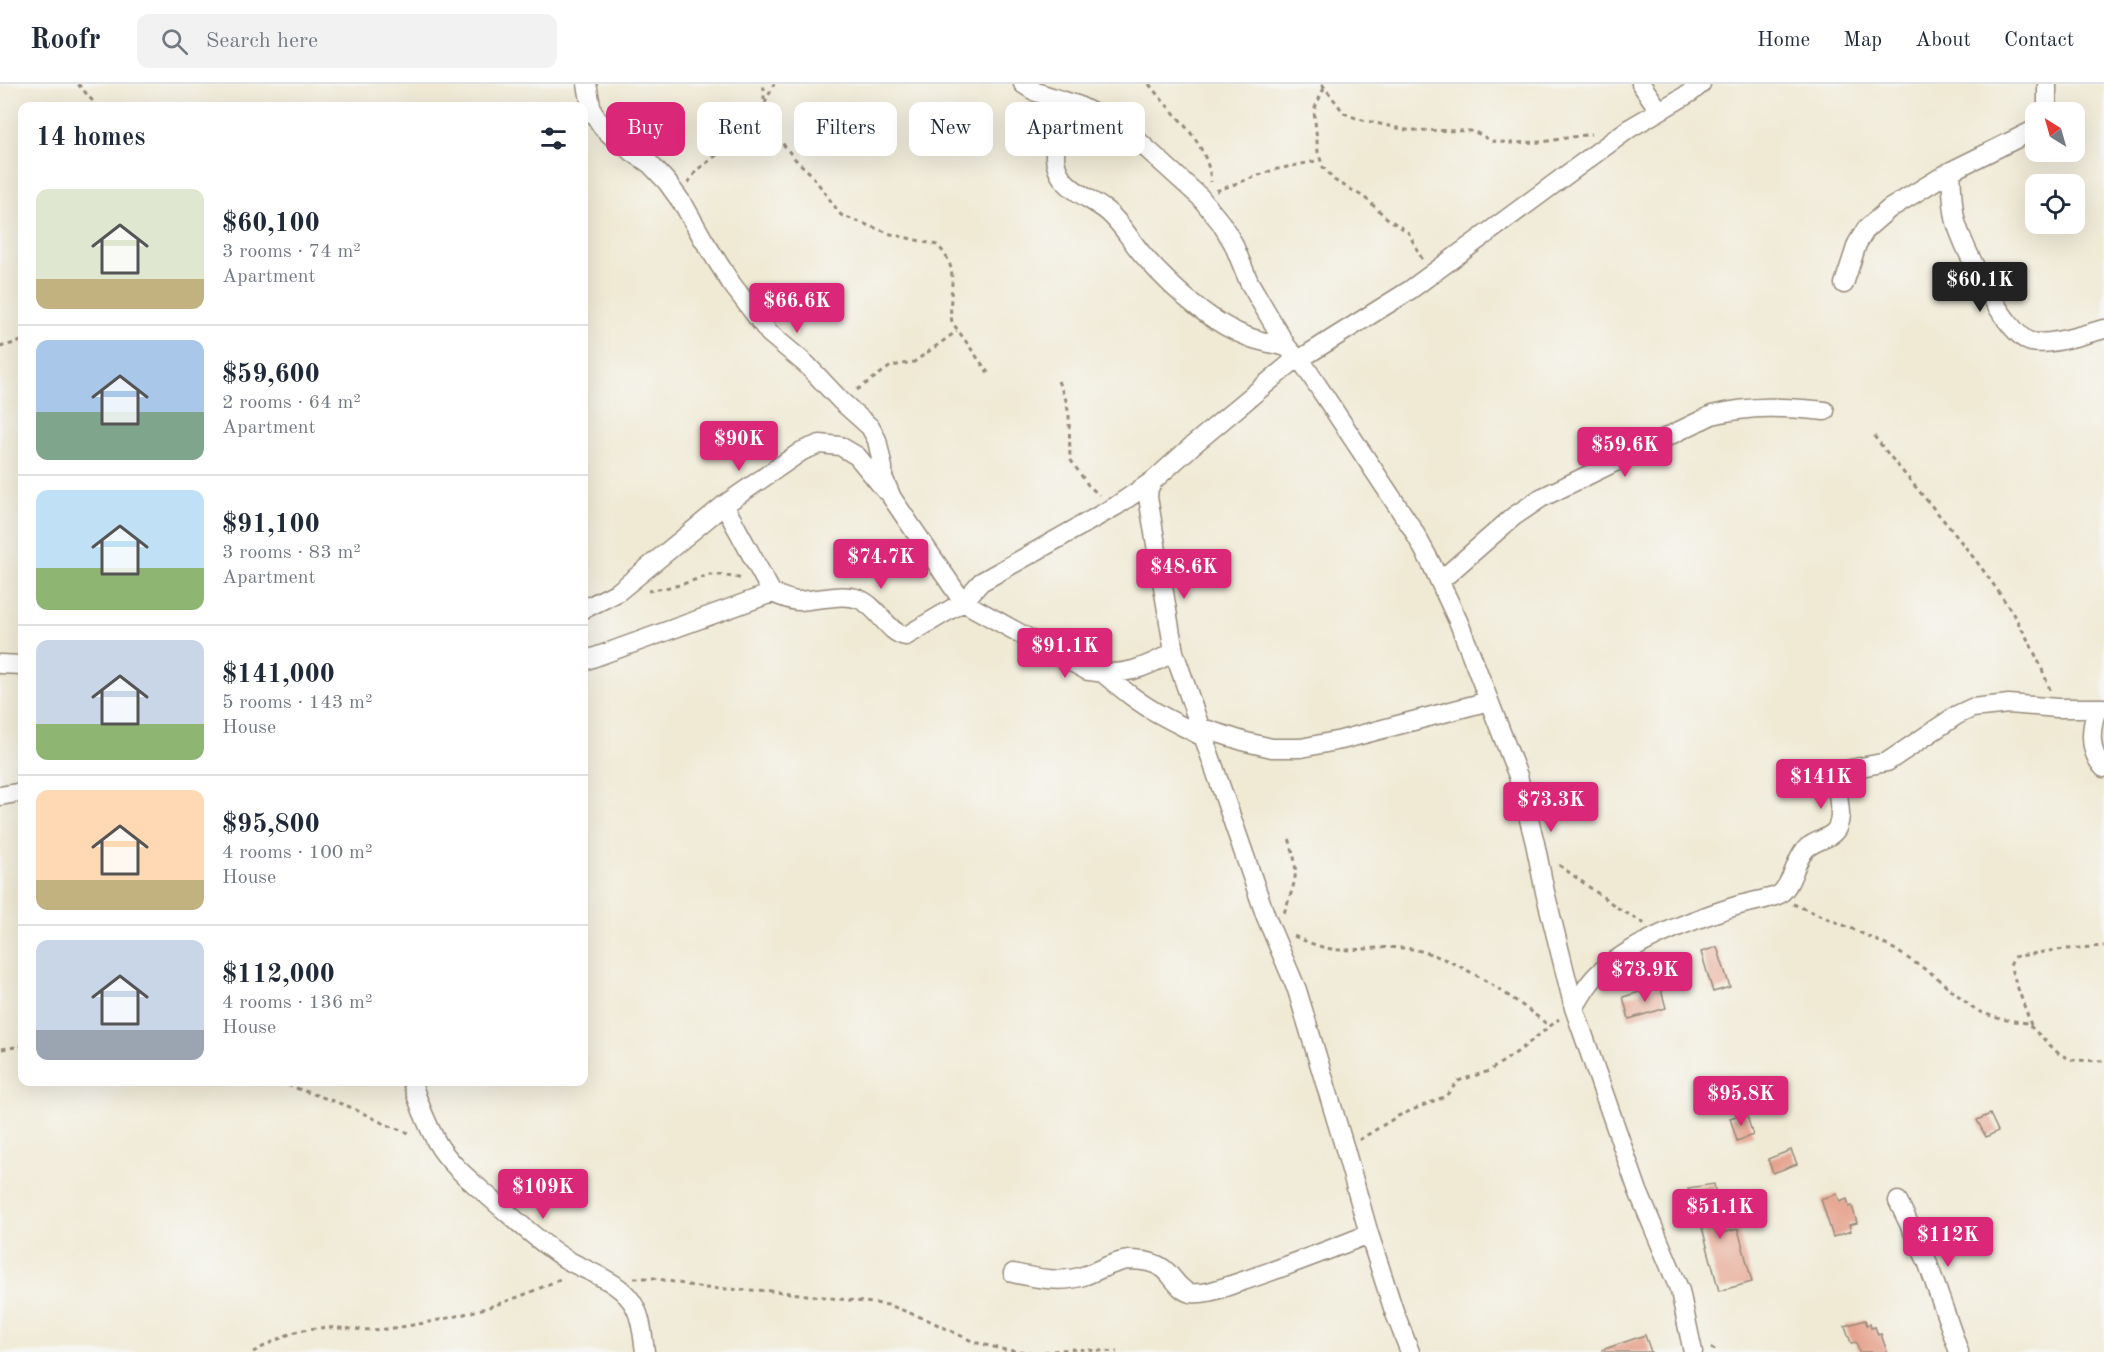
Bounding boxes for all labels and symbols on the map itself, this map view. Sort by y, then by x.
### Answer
north arrow [2025,102,2085,162]
pin: $60.1K [1931,262,2029,313]
pin: $66.6K [748,283,846,334]
pin: $90K [703,421,775,472]
pin: $59.6K [1576,427,1674,478]
pin: $74.7K [832,539,930,590]
pin: $48.6K [1135,549,1233,600]
pin: $91.1K [1016,628,1114,679]
pin: $141K [1779,759,1863,810]
pin: $73.3K [1502,782,1600,833]
pin: $73.9K [1596,952,1694,1003]
pin: $95.8K [1692,1076,1790,1127]
pin: $109K [501,1169,585,1220]
pin: $51.1K [1671,1189,1769,1240]
pin: $112K [1906,1217,1990,1268]

